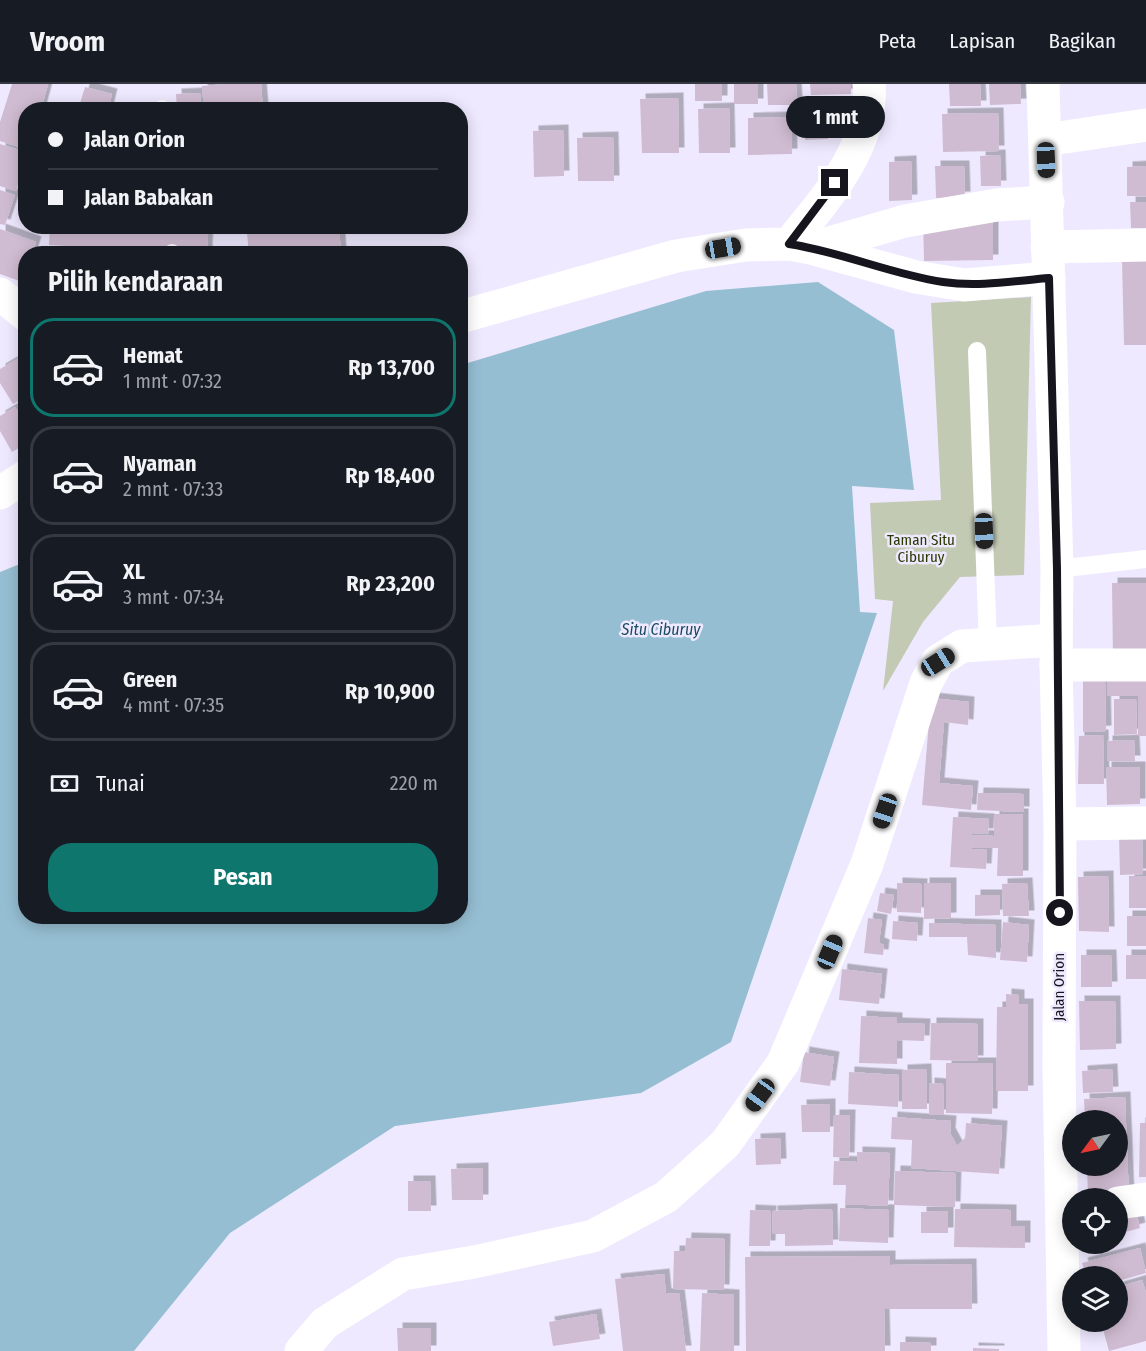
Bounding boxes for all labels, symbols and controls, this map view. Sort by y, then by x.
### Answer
text: Vroom [30,25,105,58]
text: Peta [879,28,916,54]
text: Lapisan [949,28,1015,54]
text: Bagikan [1048,28,1116,54]
callout: 1 mnt [786,96,884,138]
text: 1 mnt [813,105,858,129]
text: Jalan Orion [84,126,185,153]
car [1036,142,1056,178]
route end [821,169,848,196]
text: Jalan Babakan [84,184,213,211]
car [704,236,742,260]
text: Pilih kendaraan [48,266,223,298]
icon: car [51,341,105,395]
text: Hemat [123,342,183,369]
text: Rp 13,700 [348,354,435,381]
text: 1 mnt · 07:32 [123,369,222,393]
icon: car [51,449,105,503]
text: Nyaman [123,450,196,477]
text: Rp 18,400 [345,462,435,489]
text: 2 mnt · 07:33 [123,477,223,501]
car [974,513,994,549]
park label: Taman Situ Ciburuy [887,531,955,566]
icon: car [51,557,105,611]
text: XL [123,558,145,585]
text: Rp 23,200 [346,570,435,597]
text: 3 mnt · 07:34 [123,585,224,609]
water label: Situ Ciburuy [621,620,701,639]
car [918,645,958,679]
icon: car [51,665,105,719]
text: Green [123,666,177,693]
text: Rp 10,900 [345,678,435,705]
text: 4 mnt · 07:35 [123,693,224,717]
icon: cash [48,767,81,800]
text: Tunai [96,770,145,797]
text: 220 m [390,771,438,795]
car [871,791,899,831]
button: Pesan [48,843,438,912]
route start [1046,899,1073,926]
car [815,932,845,972]
street label: Jalan Orion [1050,953,1068,1021]
car [742,1075,778,1115]
north arrow [1062,1110,1128,1176]
map controls [1062,1110,1128,1332]
button: locate [1062,1188,1128,1254]
button: layers [1062,1266,1128,1332]

